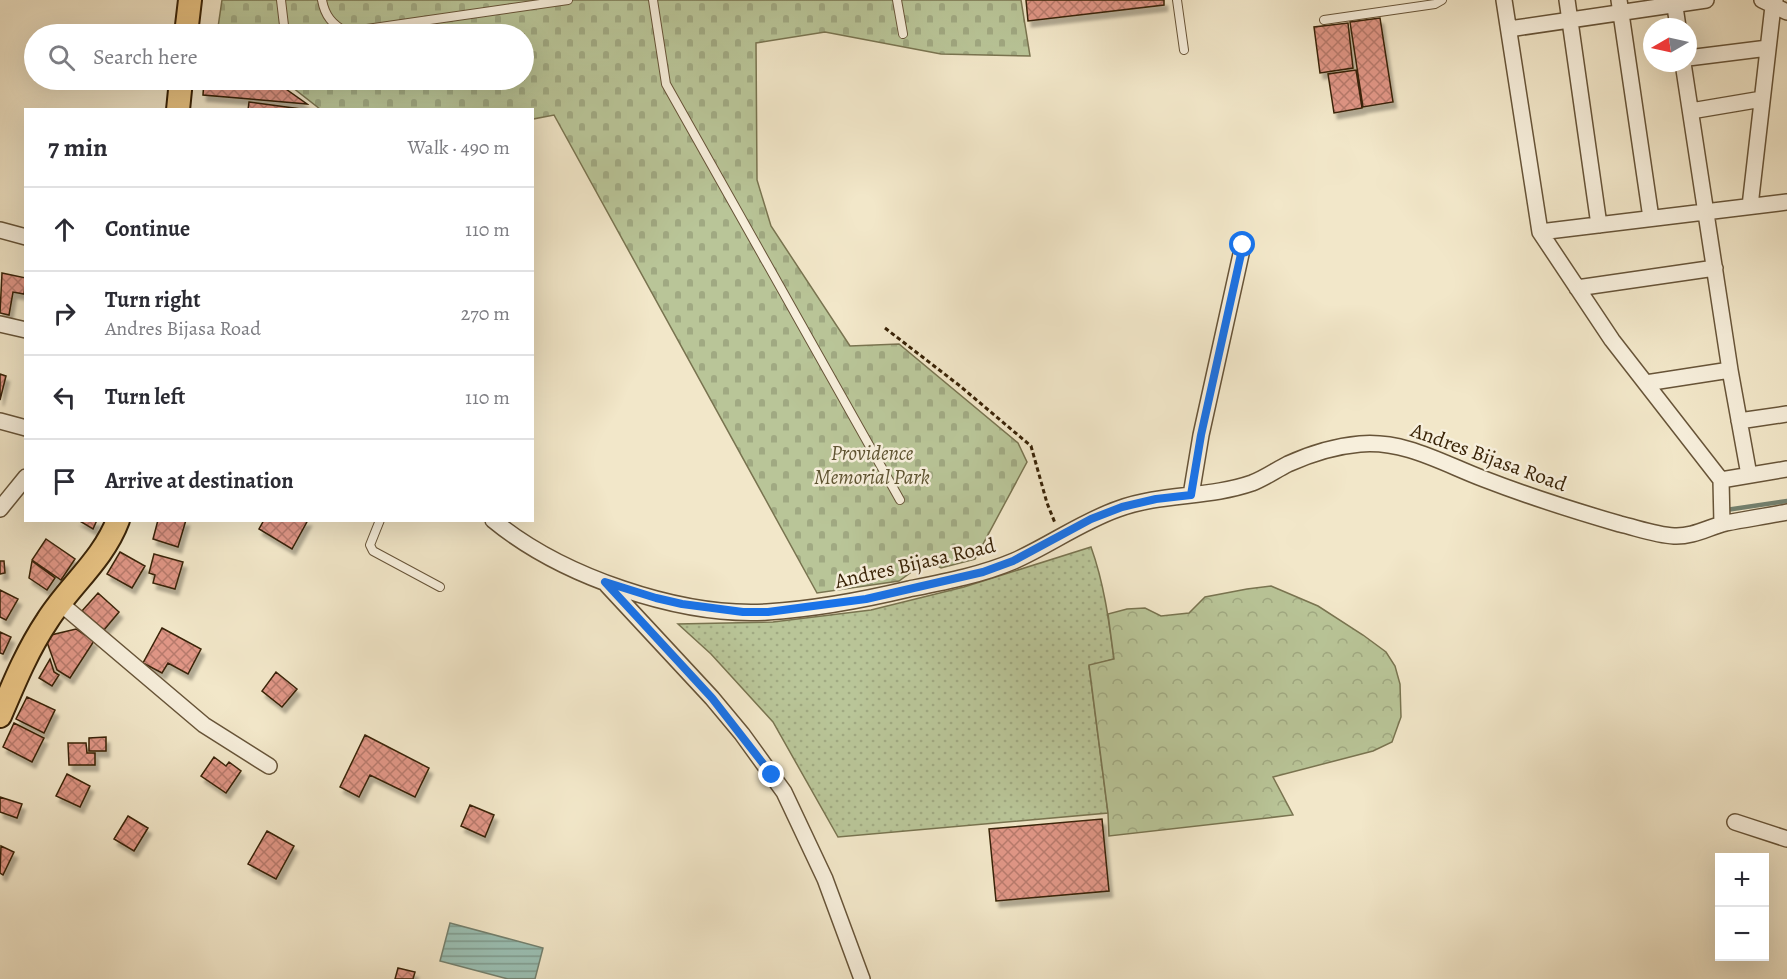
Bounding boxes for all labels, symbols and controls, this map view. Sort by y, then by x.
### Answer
north arrow [1643,18,1697,72]
search box [24,24,534,90]
icon: search [45,41,78,74]
text: Search here [93,42,198,72]
text: 7 min [48,130,108,165]
text: Walk · 490 m [408,134,510,161]
icon: ahead [48,213,81,246]
text: Continue [105,214,190,244]
text: 110 m [465,216,510,243]
route start [1229,231,1255,257]
text: Turn right [105,285,201,315]
icon: right [48,297,81,330]
text: 270 m [461,300,510,327]
text: Andres Bijasa Road [105,315,261,342]
icon: left [48,381,81,414]
text: Turn left [105,382,185,412]
text: 110 m [465,384,510,411]
street label: Andres Bijasa Road [1406,415,1571,498]
park label: Providence Memorial Park [814,439,930,491]
icon: arrive [48,465,81,498]
text: Arrive at destination [105,466,294,496]
street label: Andres Bijasa Road [831,531,999,595]
route end [758,761,784,787]
map controls [1715,853,1769,961]
button: + [1715,853,1769,907]
button: − [1715,907,1769,961]

